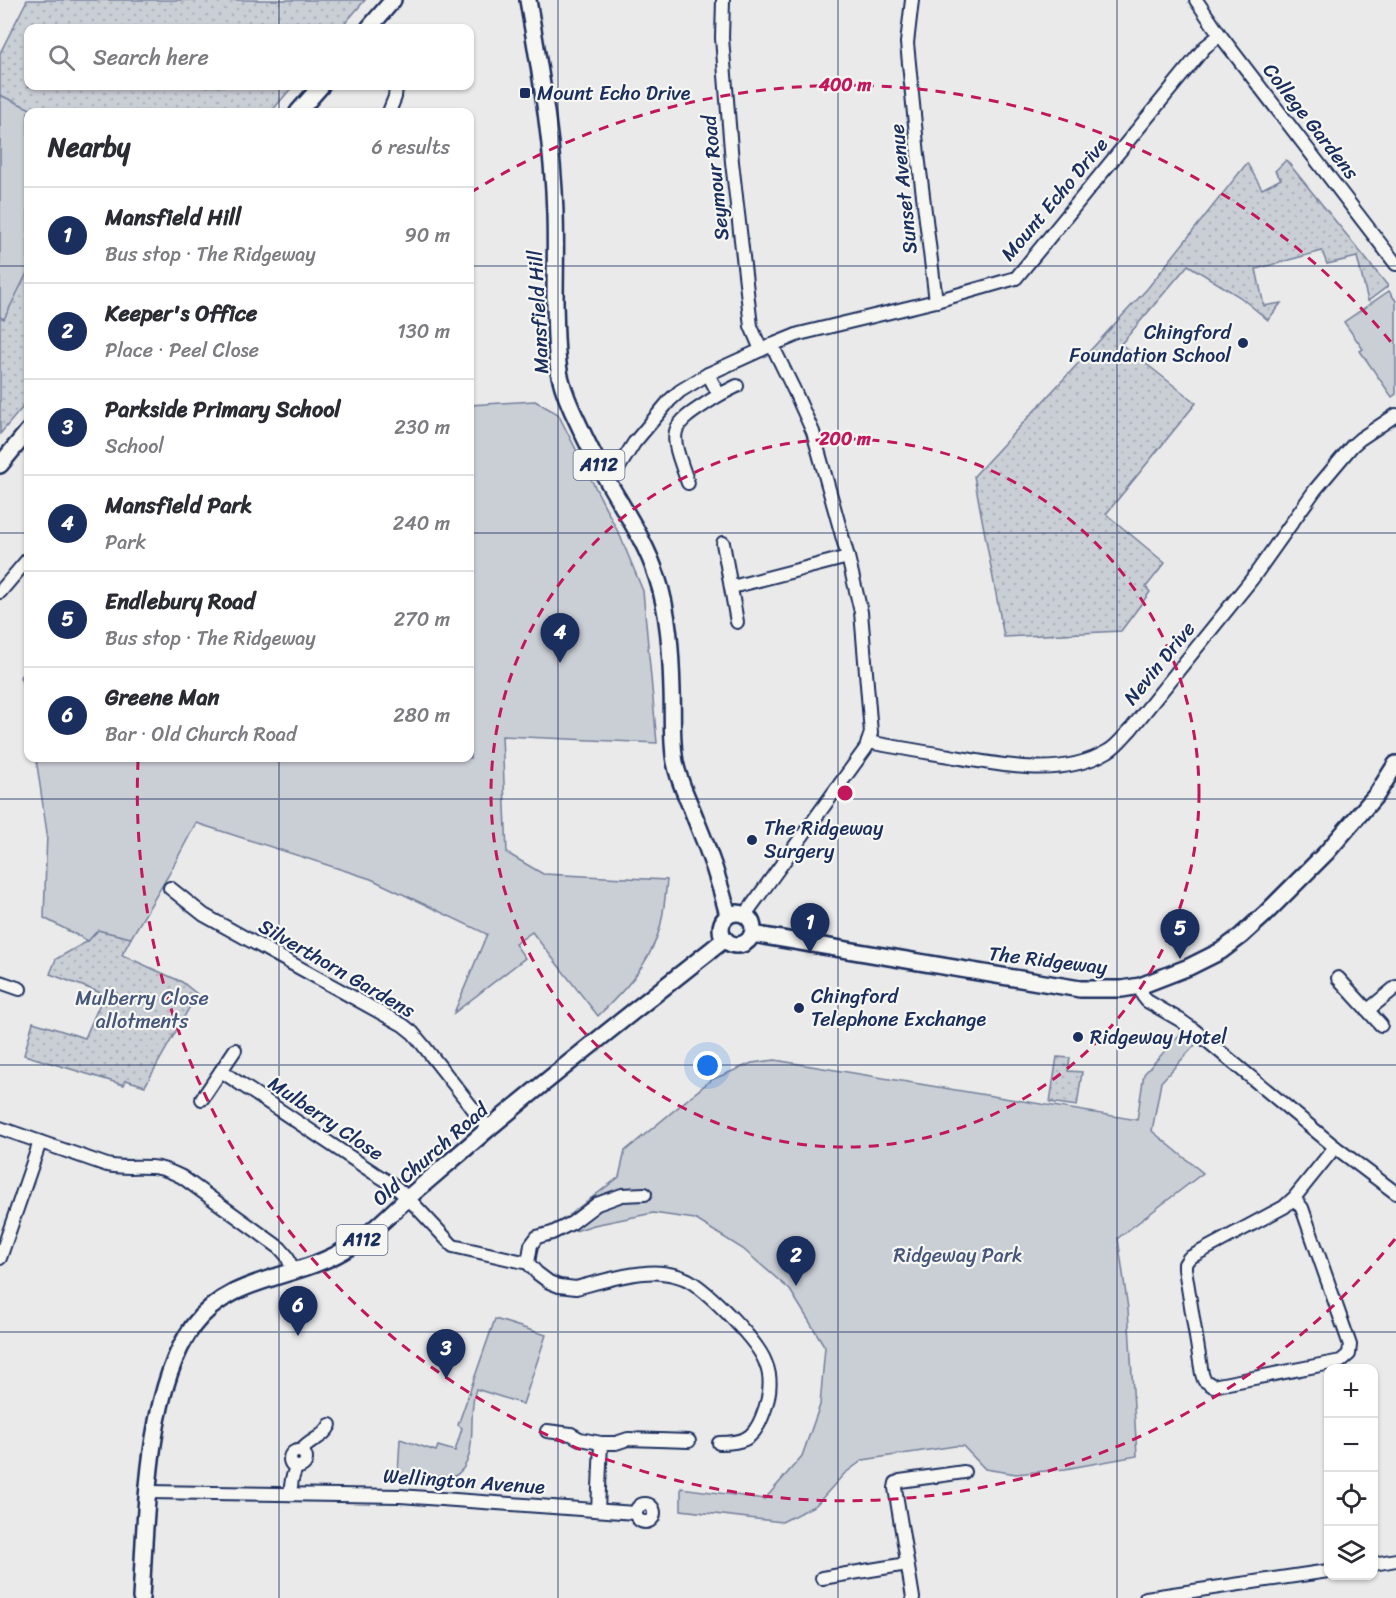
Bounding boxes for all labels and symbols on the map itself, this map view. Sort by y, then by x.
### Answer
street label: College Gardens [1253,55,1368,188]
text: 400 m [818,69,871,101]
place label: Mount Echo Drive [537,76,691,111]
marker: Mount Echo Drive [518,86,532,100]
street label: Seymour Road [691,112,739,242]
street label: Sunset Avenue [879,122,928,256]
street label: Mount Echo Drive [992,129,1117,269]
street label: Mansfield Hill [518,249,559,375]
place label: Chingford Foundation School [1069,315,1232,373]
marker: Chingford Foundation School [1236,336,1250,350]
text: 200 m [818,423,871,455]
road number: A112 [574,450,624,480]
street label: Nevin Drive [1114,613,1205,713]
pin: 4 [540,614,580,663]
centre of rings [835,783,855,803]
place label: The Ridgeway Surgery [764,811,884,869]
marker: The Ridgeway Surgery [745,833,759,847]
pin: 1 [790,904,830,953]
street label: Silverthorn Gardens [252,909,423,1028]
pin: 5 [1160,910,1200,959]
street label: The Ridgeway [987,936,1110,985]
place label: Chingford Telephone Exchange [811,979,986,1037]
park label: Mulberry Close allotments [75,981,209,1039]
marker: Chingford Telephone Exchange [792,1001,806,1015]
place label: Ridgeway Hotel [1090,1020,1227,1055]
marker: Ridgeway Hotel [1071,1030,1085,1044]
your location [693,1051,722,1080]
street label: Mulberry Close [261,1067,391,1170]
street label: Old Church Road [364,1093,498,1215]
road number: A112 [336,1225,388,1255]
pin: 2 [776,1236,816,1286]
park label: Ridgeway Park [893,1238,1023,1273]
pin: 6 [278,1286,318,1336]
pin: 3 [426,1330,466,1379]
street label: Wellington Avenue [382,1458,546,1505]

